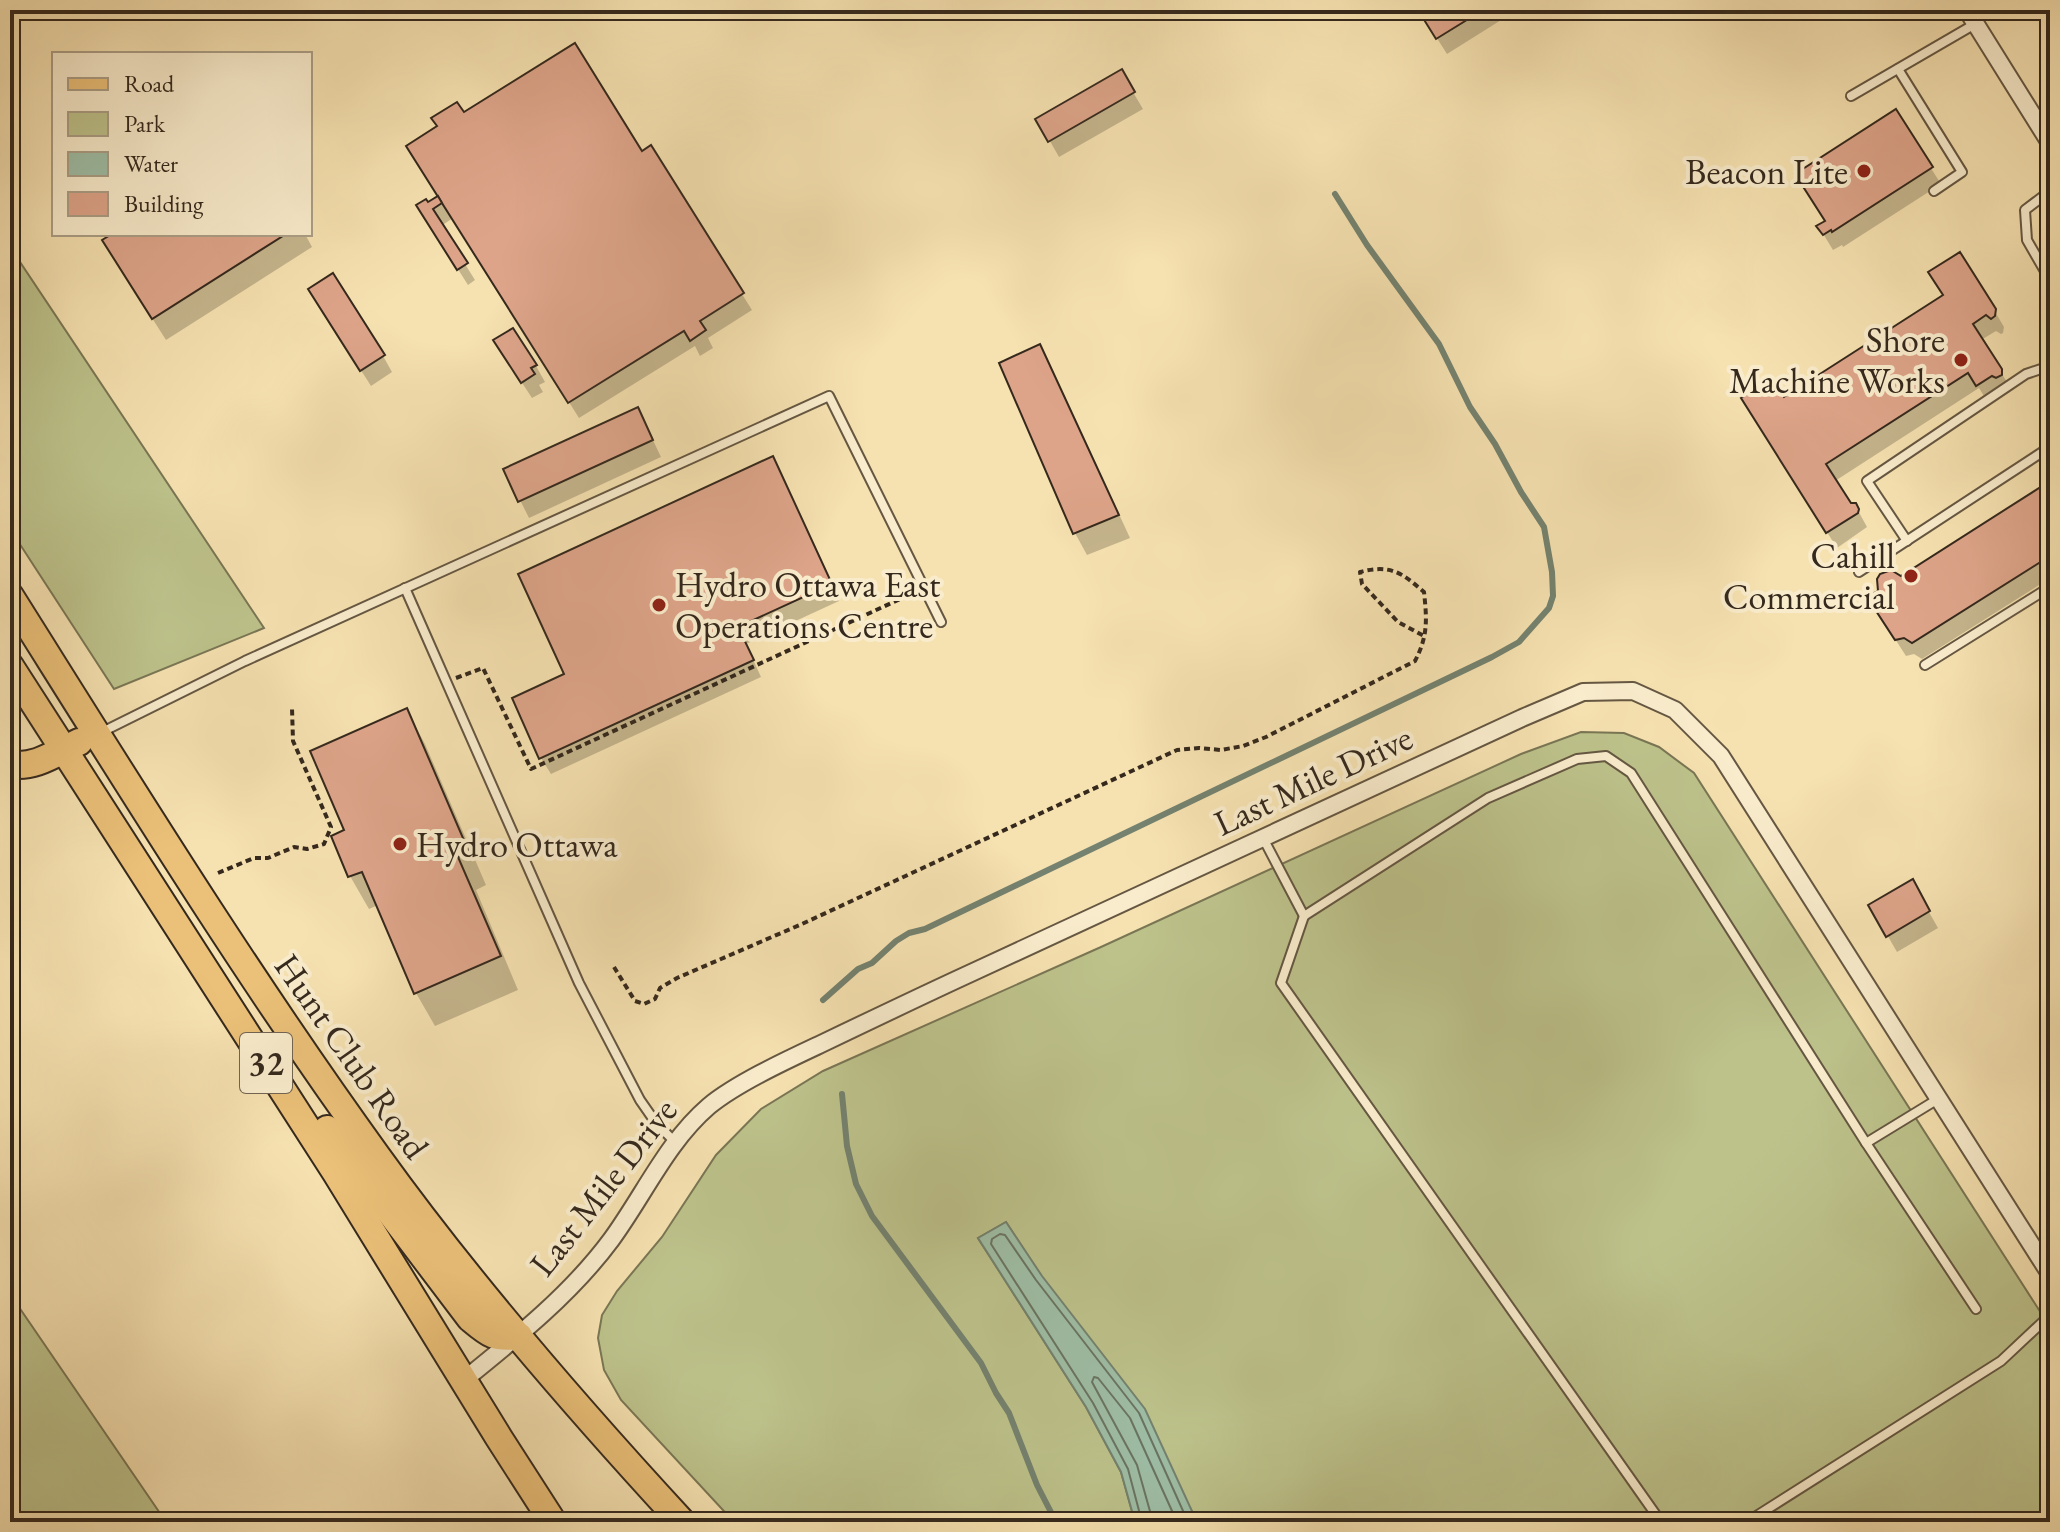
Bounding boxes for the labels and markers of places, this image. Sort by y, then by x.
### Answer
place label: Beacon Lite [1685,148,1848,195]
marker: Beacon Lite [1855,162,1873,180]
place label: Shore Machine Works [1729,316,1945,404]
marker: Shore Machine Works [1952,351,1970,369]
place label: Cahill Commercial [1723,532,1895,620]
place label: Hydro Ottawa East Operations Centre [675,561,941,649]
marker: Cahill Commercial [1902,567,1920,585]
marker: Hydro Ottawa East Operations Centre [650,596,668,614]
place label: Hydro Ottawa [416,821,618,868]
marker: Hydro Ottawa [391,835,409,853]

